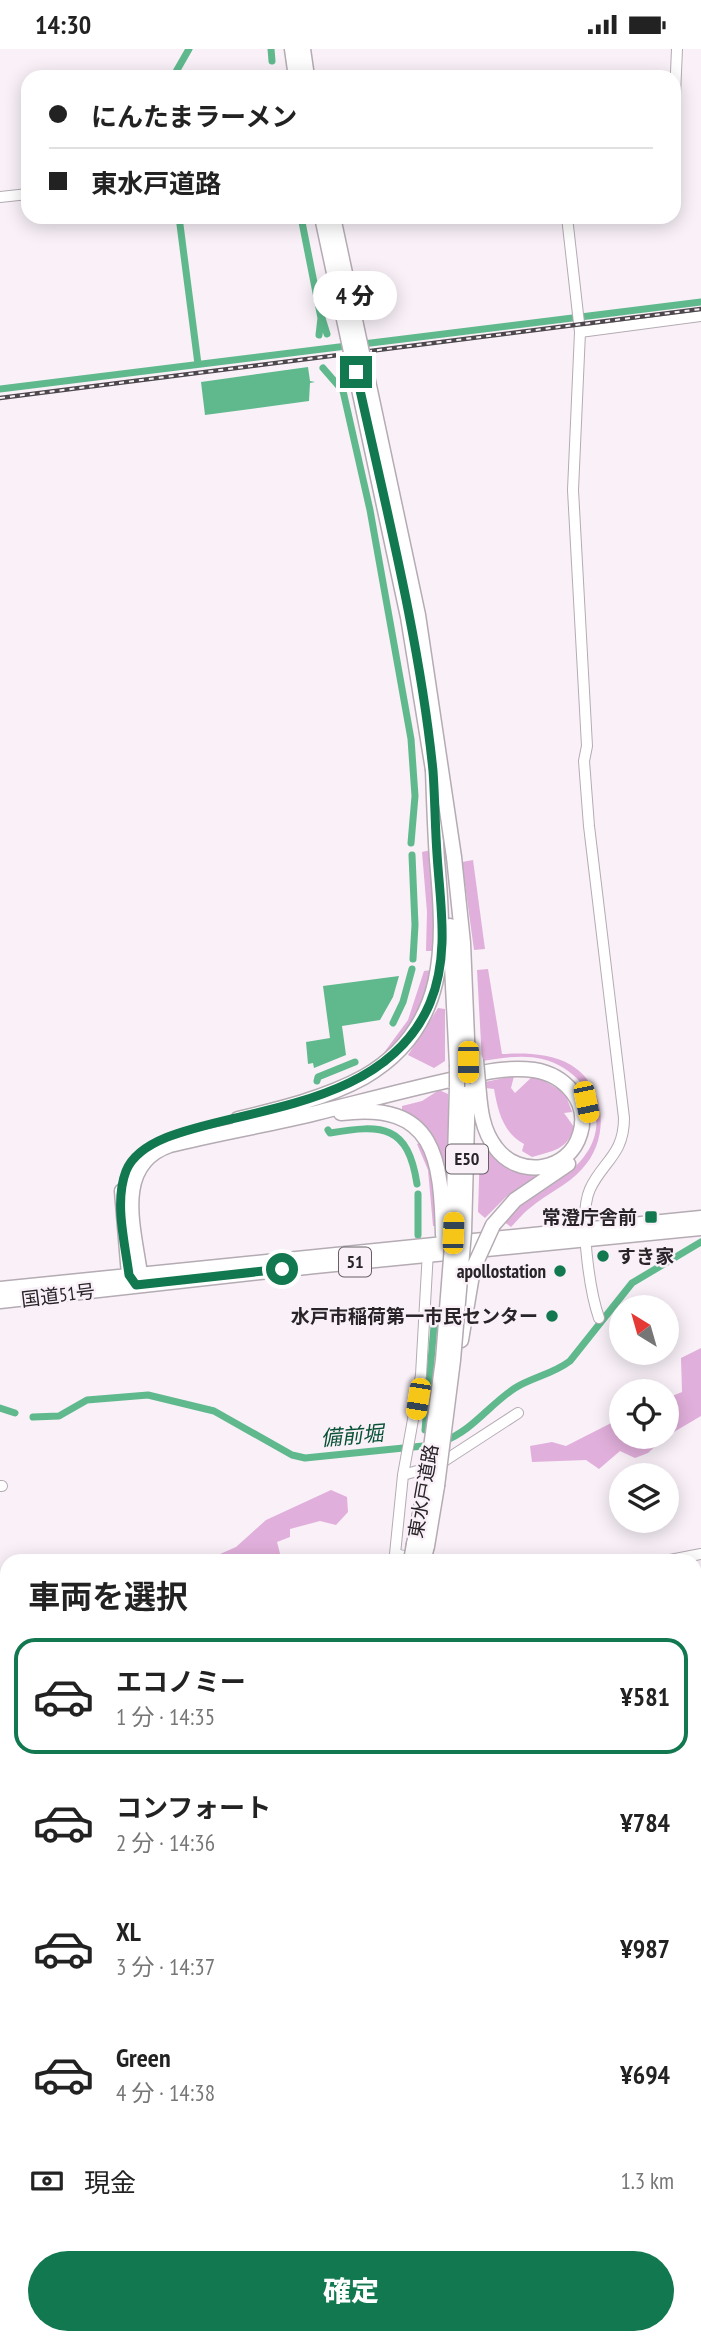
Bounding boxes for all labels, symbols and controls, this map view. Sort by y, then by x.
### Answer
text: 14:30 [35,8,91,41]
text: にんたまラーメン [91,100,297,133]
text: 東水戸道路 [91,167,221,200]
callout: 4 分 [314,271,398,319]
text: 4 分 [336,281,374,310]
route end [340,356,372,388]
car [458,1041,479,1083]
car [572,1079,601,1125]
road number: E50 [446,1145,488,1174]
place label: 常澄庁舎前 [542,1205,637,1229]
marker: 常澄庁舎前 [643,1209,659,1225]
car [442,1212,465,1254]
place label: すき家 [617,1244,674,1268]
road number: 51 [339,1247,371,1277]
marker: すき家 [595,1248,611,1264]
route start [266,1253,298,1285]
place label: apollostation [457,1259,546,1283]
marker: apollostation [552,1263,568,1279]
street label: 国道51号 [20,1279,96,1311]
north arrow [609,1295,679,1365]
map controls [609,1295,679,1533]
place label: 水戸市稲荷第一市民センター [291,1304,538,1328]
marker: 水戸市稲荷第一市民センター [544,1308,560,1324]
car [405,1377,432,1421]
button: locate [609,1379,679,1449]
water label: 備前堀 [319,1419,388,1452]
street label: 東水戸道路 [403,1442,443,1540]
button: layers [609,1463,679,1533]
text: 車両を選択 [28,1575,188,1617]
icon: car [32,1665,95,1728]
text: エコノミー [116,1665,246,1698]
text: ¥581 [620,1680,670,1713]
text: 1 分 · 14:35 [116,1702,215,1731]
icon: car [32,1791,95,1854]
text: コンフォート [116,1791,271,1824]
text: ¥784 [620,1806,670,1839]
text: 2 分 · 14:36 [116,1828,215,1857]
text: XL [116,1915,141,1948]
icon: car [32,1917,95,1980]
text: ¥987 [620,1932,670,1965]
text: 3 分 · 14:37 [116,1952,215,1981]
text: Green [116,2041,171,2074]
icon: car [32,2043,95,2106]
text: ¥694 [620,2058,670,2091]
text: 4 分 · 14:38 [116,2078,215,2107]
icon: cash [28,2162,66,2200]
text: 現金 [84,2166,136,2199]
text: 1.3 km [620,2166,674,2195]
button: 確定 [28,2251,674,2331]

